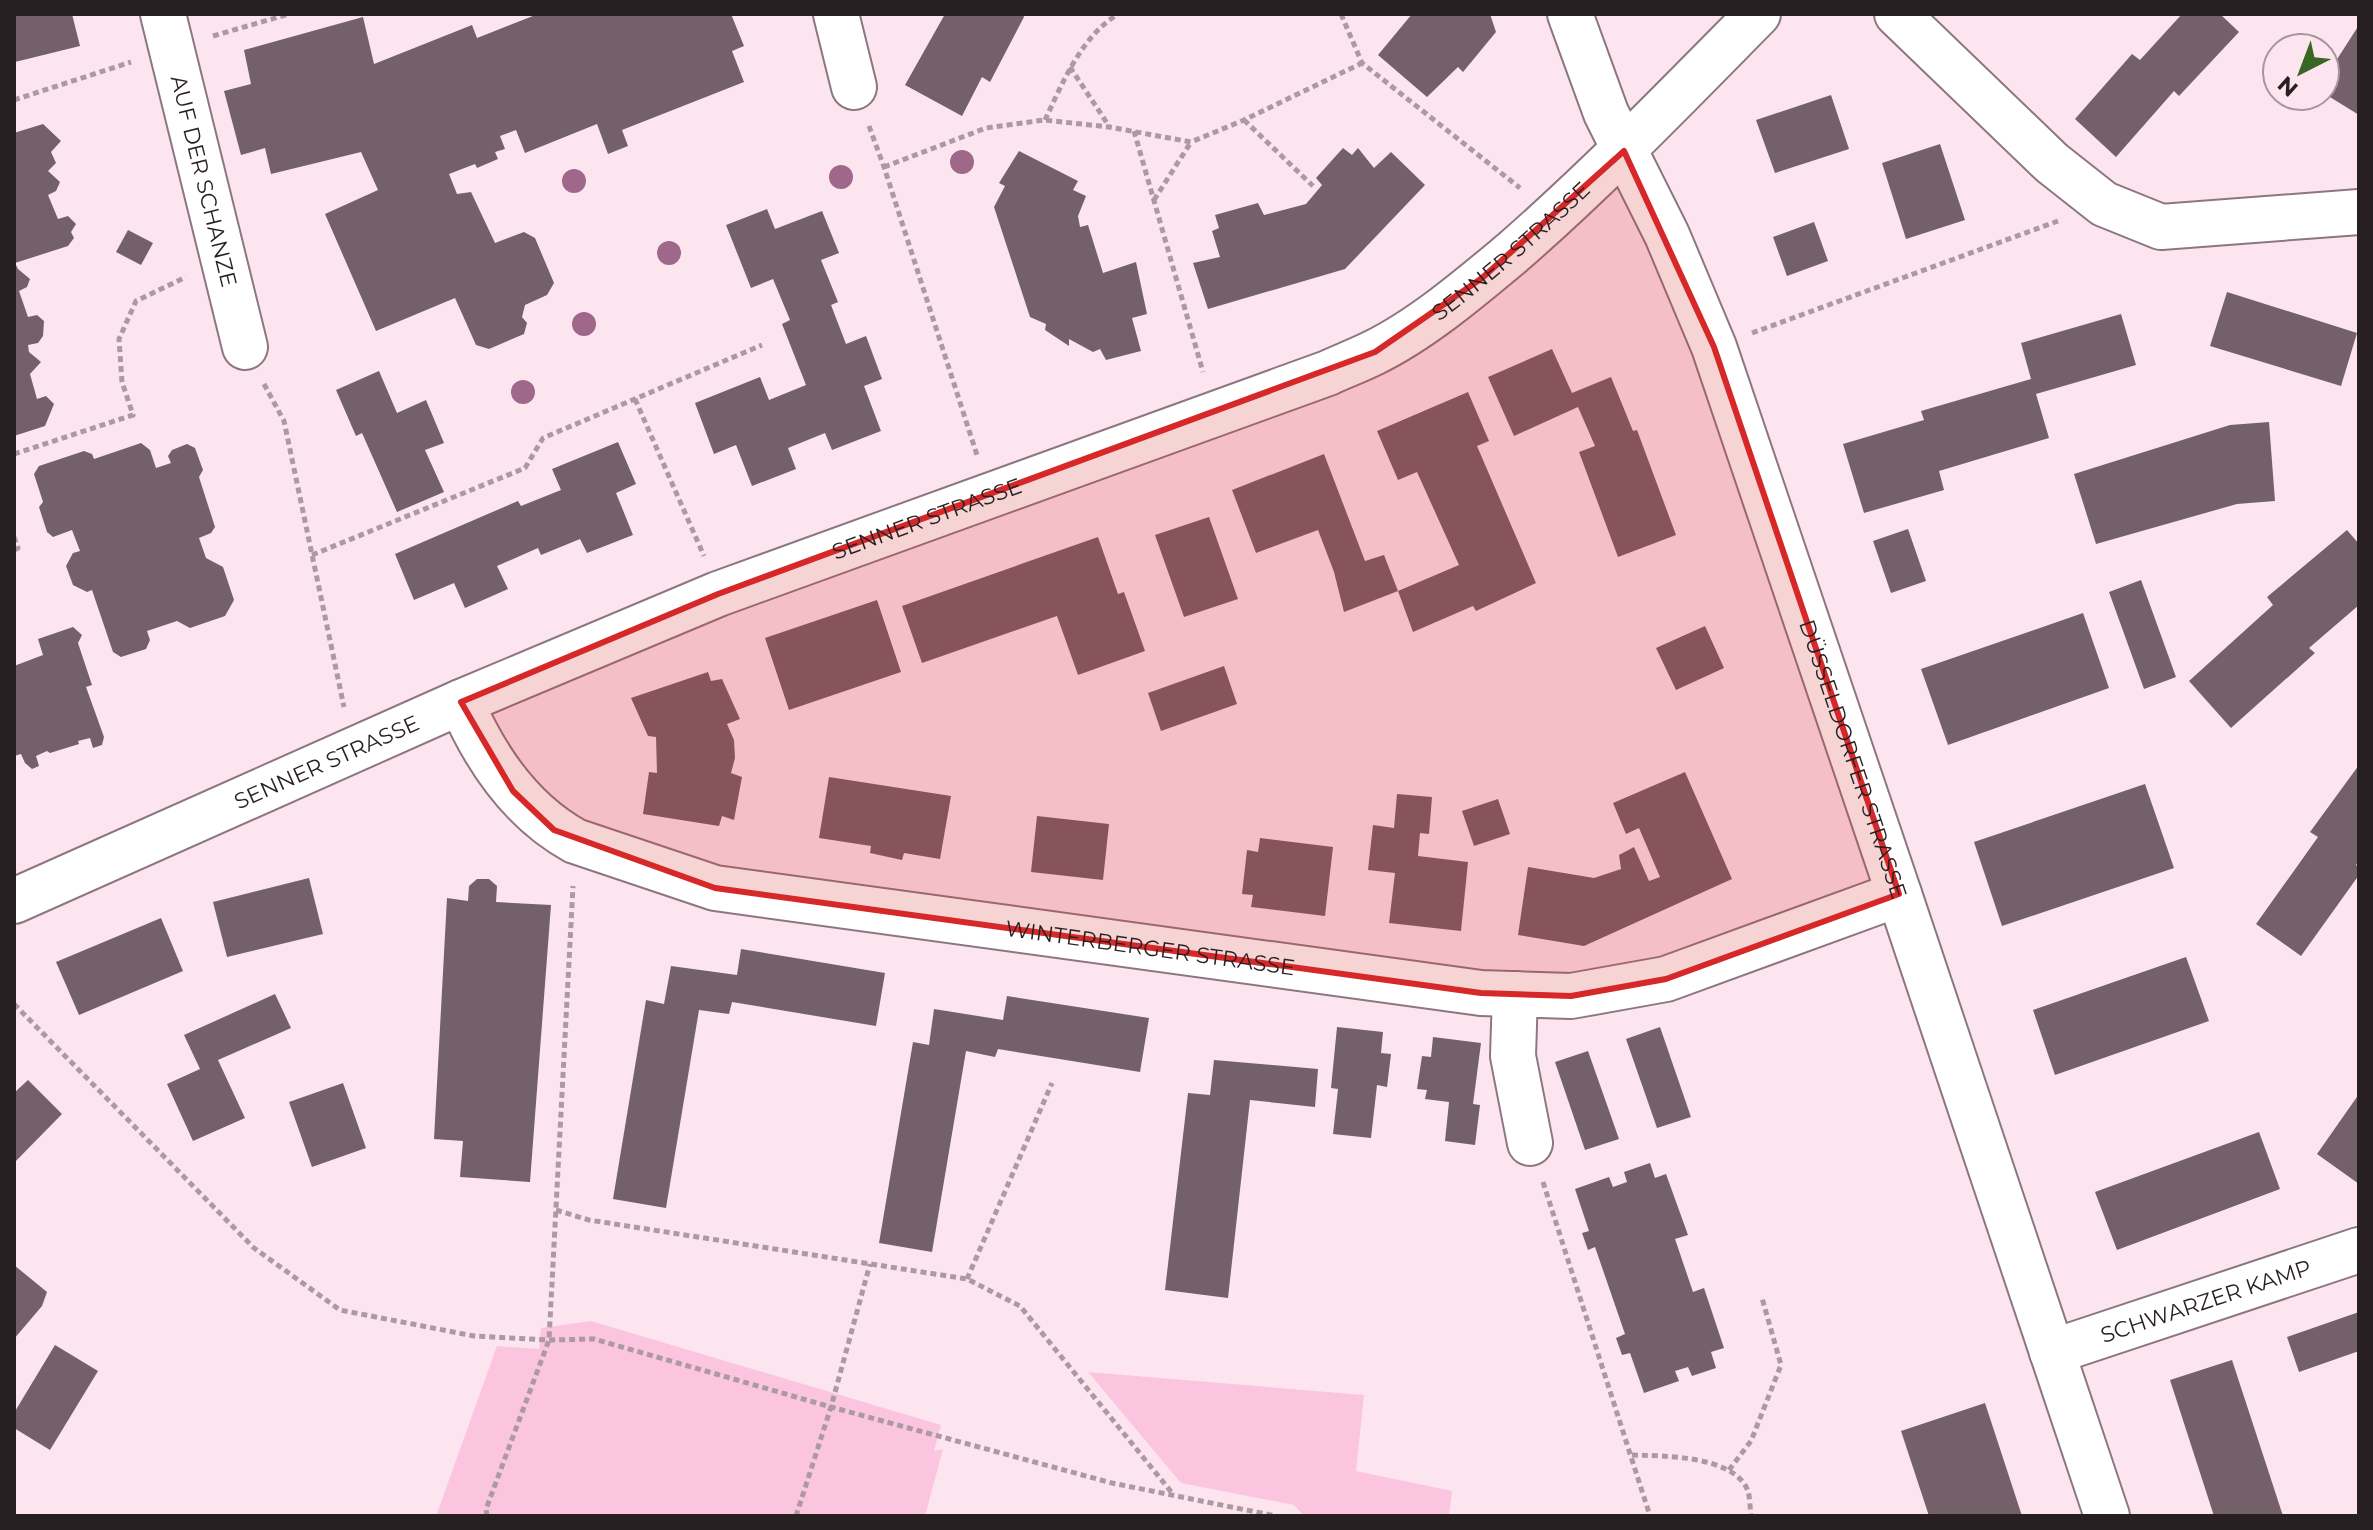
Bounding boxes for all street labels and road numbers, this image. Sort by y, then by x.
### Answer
street label: AUF DER SCHANZE [165,73,243,290]
street label: SENNER STRASSE [1426,176,1596,327]
street label: SENNER STRASSE [828,472,1025,566]
street label: DÜSSELDORFER STRASSE [1793,616,1913,902]
street label: SENNER STRASSE [230,709,423,815]
street label: WINTERBERGER STRASSE [1004,915,1297,981]
street label: SCHWARZER KAMP [2097,1254,2315,1349]

